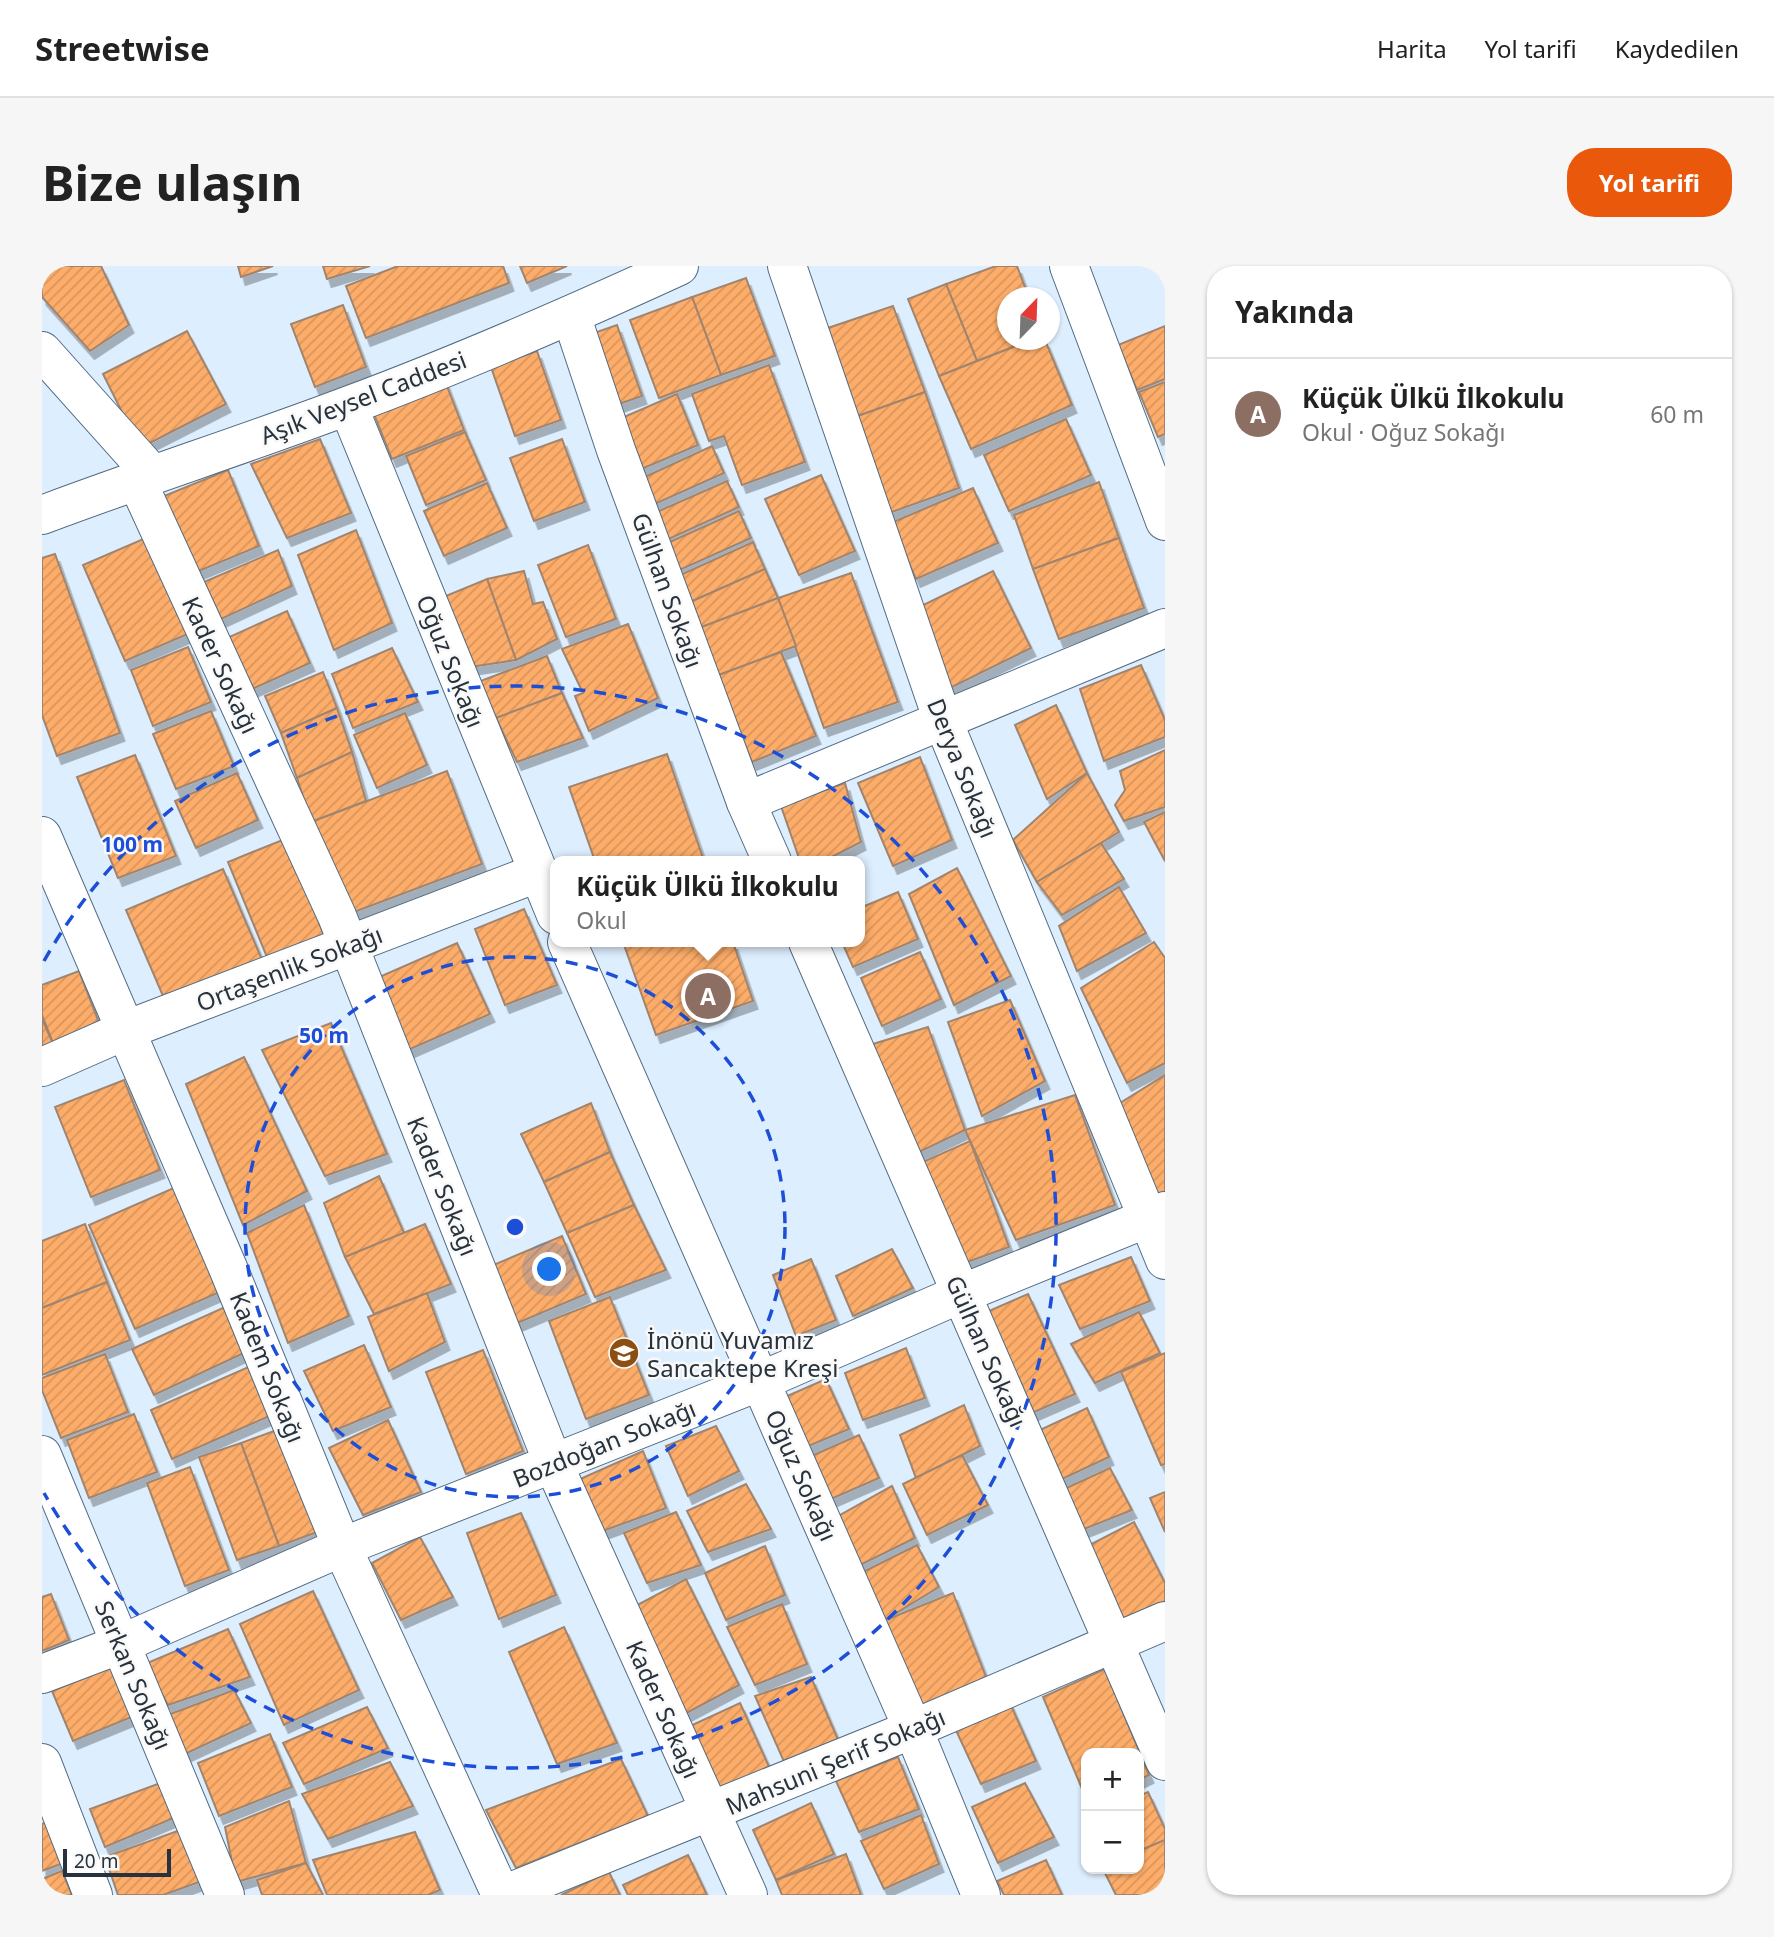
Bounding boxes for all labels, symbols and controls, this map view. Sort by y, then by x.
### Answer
text: Streetwise [35,26,210,71]
text: Harita [1377,32,1447,65]
text: Yol tarifi [1485,32,1577,65]
text: Kaydedilen [1615,32,1739,65]
button: Yol tarifi [1567,148,1732,217]
text: Bize ulaşın [42,149,302,215]
north arrow [997,287,1060,350]
text: Yakında [1235,291,1354,332]
street label: Aşık Veysel Caddesi [255,343,471,451]
text: Küçük Ülkü İlkokulu [1302,380,1564,416]
text: A [1250,398,1266,430]
text: 60 m [1650,398,1704,430]
text: Okul · Oğuz Sokağı [1302,416,1505,448]
street label: Gülhan Sokağı [625,508,711,672]
street label: Oğuz Sokağı [409,590,493,732]
street label: Kader Sokağı [175,591,267,739]
street label: Derya Sokağı [920,693,1006,843]
text: 100 m [101,830,163,858]
popup [550,856,865,947]
text: Küçük Ülkü İlkokulu [576,868,839,904]
text: Okul [576,904,627,936]
street label: Ortaşenlik Sokağı [191,917,387,1019]
pin: A [685,970,731,1022]
text: 50 m [299,1021,349,1049]
street label: Kader Sokağı [400,1111,486,1261]
centre of rings [503,1215,527,1239]
your location [532,1252,566,1286]
street label: Gülhan Sokağı [939,1270,1035,1432]
street label: Kadem Sokağı [223,1287,313,1447]
place label: İnönü Yuvamız Sancaktepe Kreşi [647,1323,839,1384]
school or university icon: İnönü Yuvamız Sancaktepe Kreşi [607,1336,641,1370]
street label: Bozdoğan Sokağı [508,1391,700,1495]
street label: Oğuz Sokağı [758,1404,846,1546]
street label: Serkan Sokağı [88,1595,180,1755]
street label: Kader Sokağı [619,1635,709,1783]
street label: Mahsuni Şerif Sokağı [720,1700,950,1822]
map controls [1081,1748,1144,1874]
button: + [1081,1748,1144,1811]
button: − [1081,1811,1144,1874]
scale bar [63,1846,172,1878]
text: 20 m [74,1848,118,1874]

